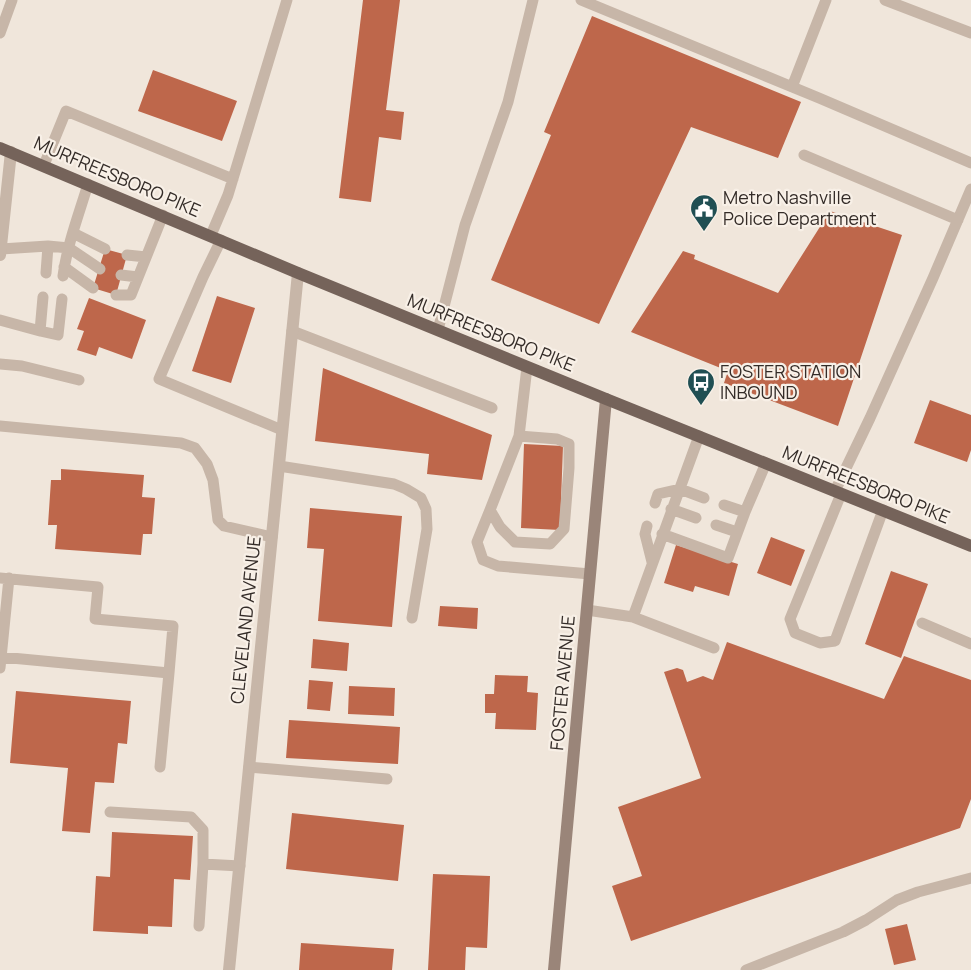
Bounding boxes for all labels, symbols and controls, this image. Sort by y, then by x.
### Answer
street label: MURFREESBORO PIKE [30,130,204,222]
place label: Metro Nashville Police Department [723,185,877,230]
public building icon: Metro Nashville Police Department [689,193,719,232]
street label: MURFREESBORO PIKE [404,287,579,377]
place label: FOSTER STATION INBOUND [720,359,861,404]
bus stop icon: FOSTER STATION INBOUND [686,367,716,406]
street label: MURFREESBORO PIKE [779,439,954,529]
street label: CLEVELAND AVENUE [224,535,266,705]
street label: FOSTER AVENUE [544,614,580,752]

